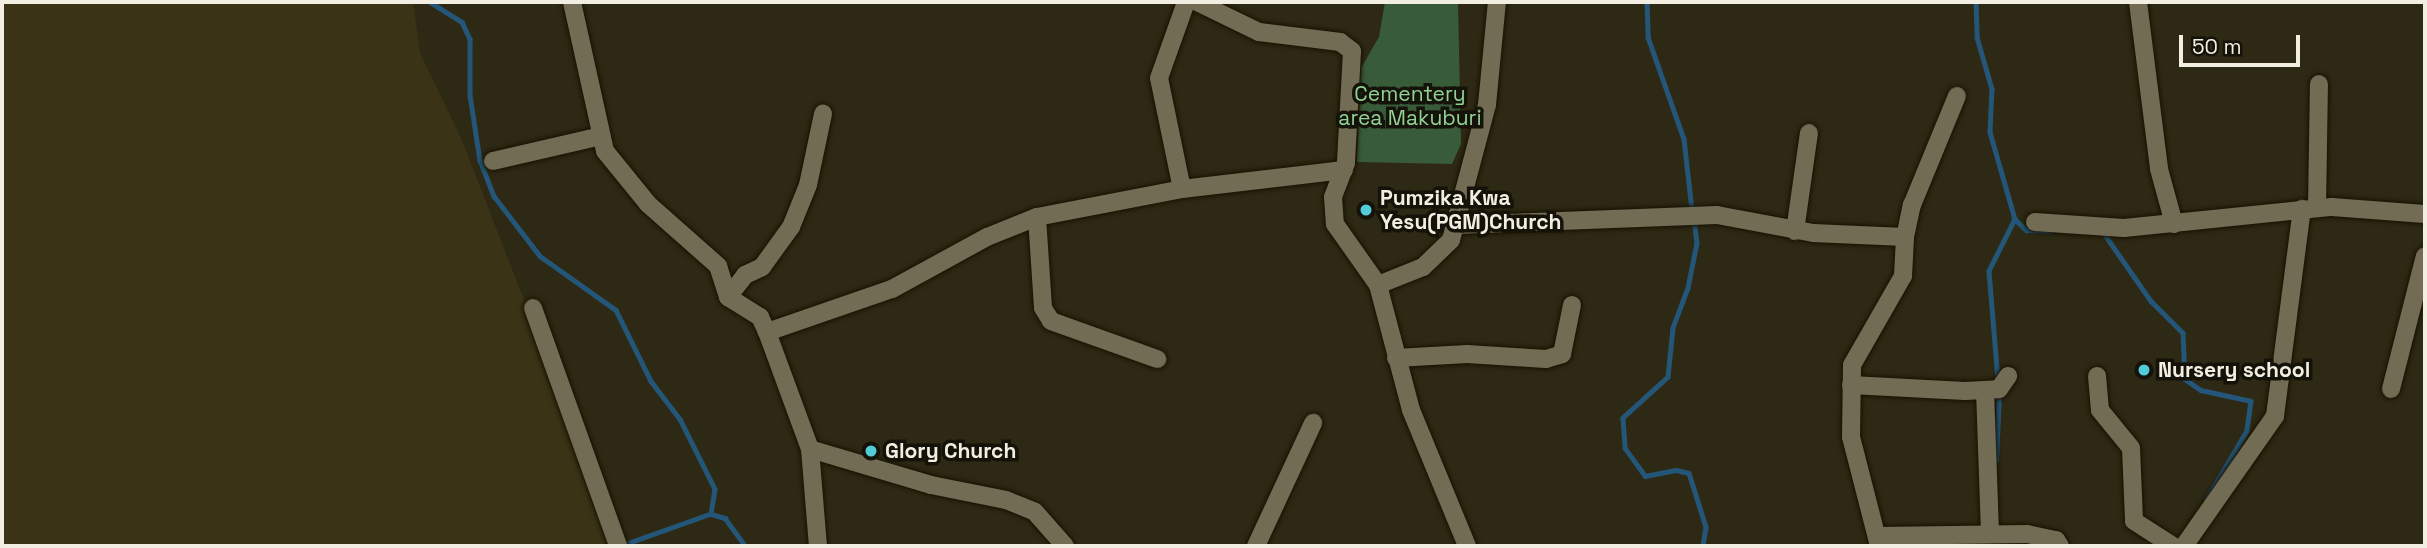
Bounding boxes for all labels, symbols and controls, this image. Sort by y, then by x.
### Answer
scale bar [2182,21,2303,65]
text: 50 m [2192,33,2242,60]
park label: Cementery area Makuburi [1338,81,1482,131]
place label: Pumzika Kwa Yesu(PGM)Church [1380,185,1561,235]
marker: Pumzika Kwa Yesu(PGM)Church [1358,202,1374,218]
place label: Nursery school [2158,357,2310,383]
marker: Nursery school [2136,362,2152,378]
place label: Glory Church [885,438,1016,464]
marker: Glory Church [863,443,879,459]

